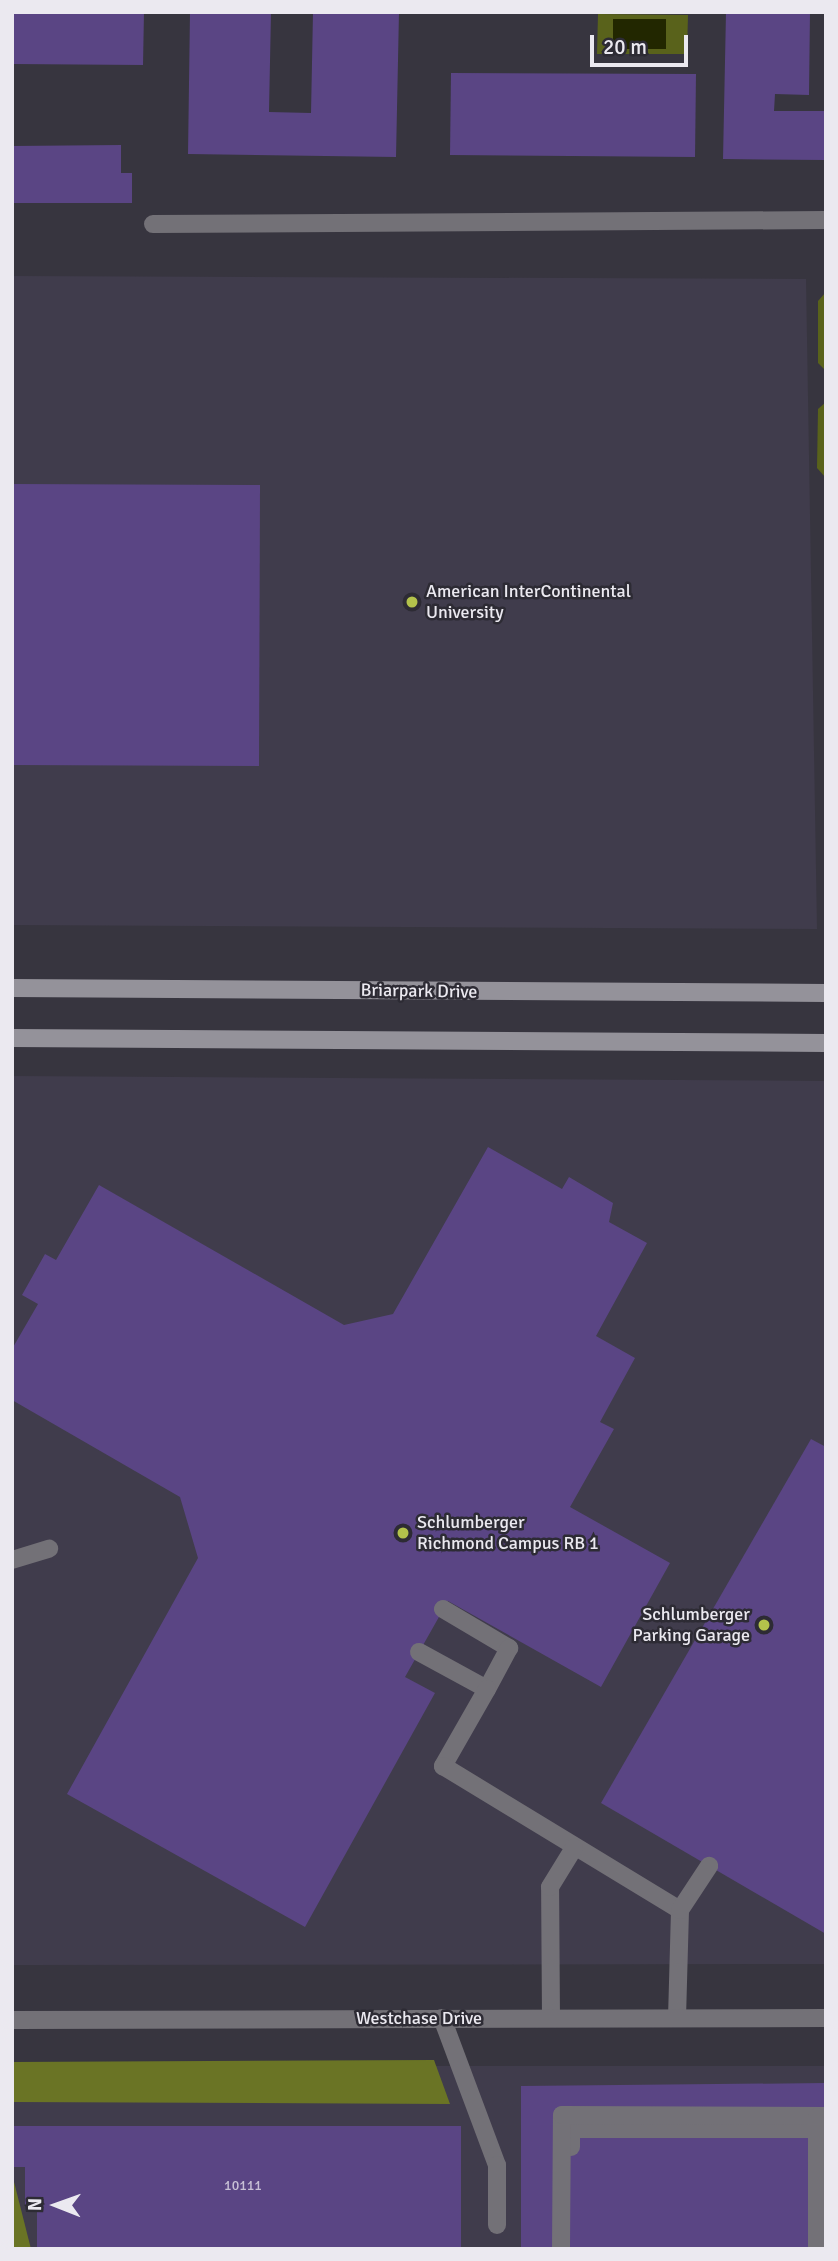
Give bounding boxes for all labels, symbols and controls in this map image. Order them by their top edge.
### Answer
scale bar [593,21,691,65]
text: 20 m [603,34,647,60]
place label: American InterContinental University [426,581,631,624]
marker: American InterContinental University [404,594,420,610]
street label: Briarpark Drive [360,979,478,1003]
place label: Schlumberger Richmond Campus RB 1 [417,1512,599,1554]
marker: Schlumberger Richmond Campus RB 1 [395,1525,411,1541]
place label: Schlumberger Parking Garage [633,1604,750,1646]
marker: Schlumberger Parking Garage [756,1617,772,1633]
street label: Westchase Drive [356,2007,482,2029]
north arrow [21,2170,91,2240]
house number: 10111 [224,2178,262,2194]
text: N [23,2198,47,2211]

